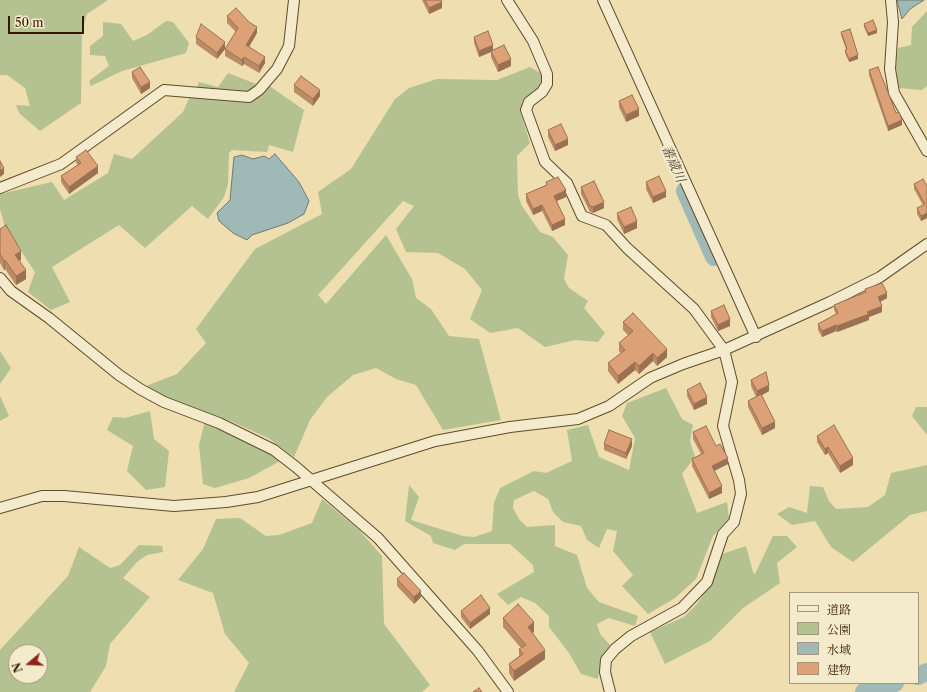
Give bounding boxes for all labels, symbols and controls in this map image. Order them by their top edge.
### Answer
scale bar [10,8,86,34]
text: 50 m [15,15,44,30]
water label: 蕃蔵川 [658,143,688,185]
legend [789,592,919,684]
text: 道路 [827,602,851,617]
text: 公園 [827,622,851,637]
text: 水域 [827,642,851,657]
north arrow [8,644,48,684]
text: N [9,661,26,674]
text: 建物 [827,662,851,677]

